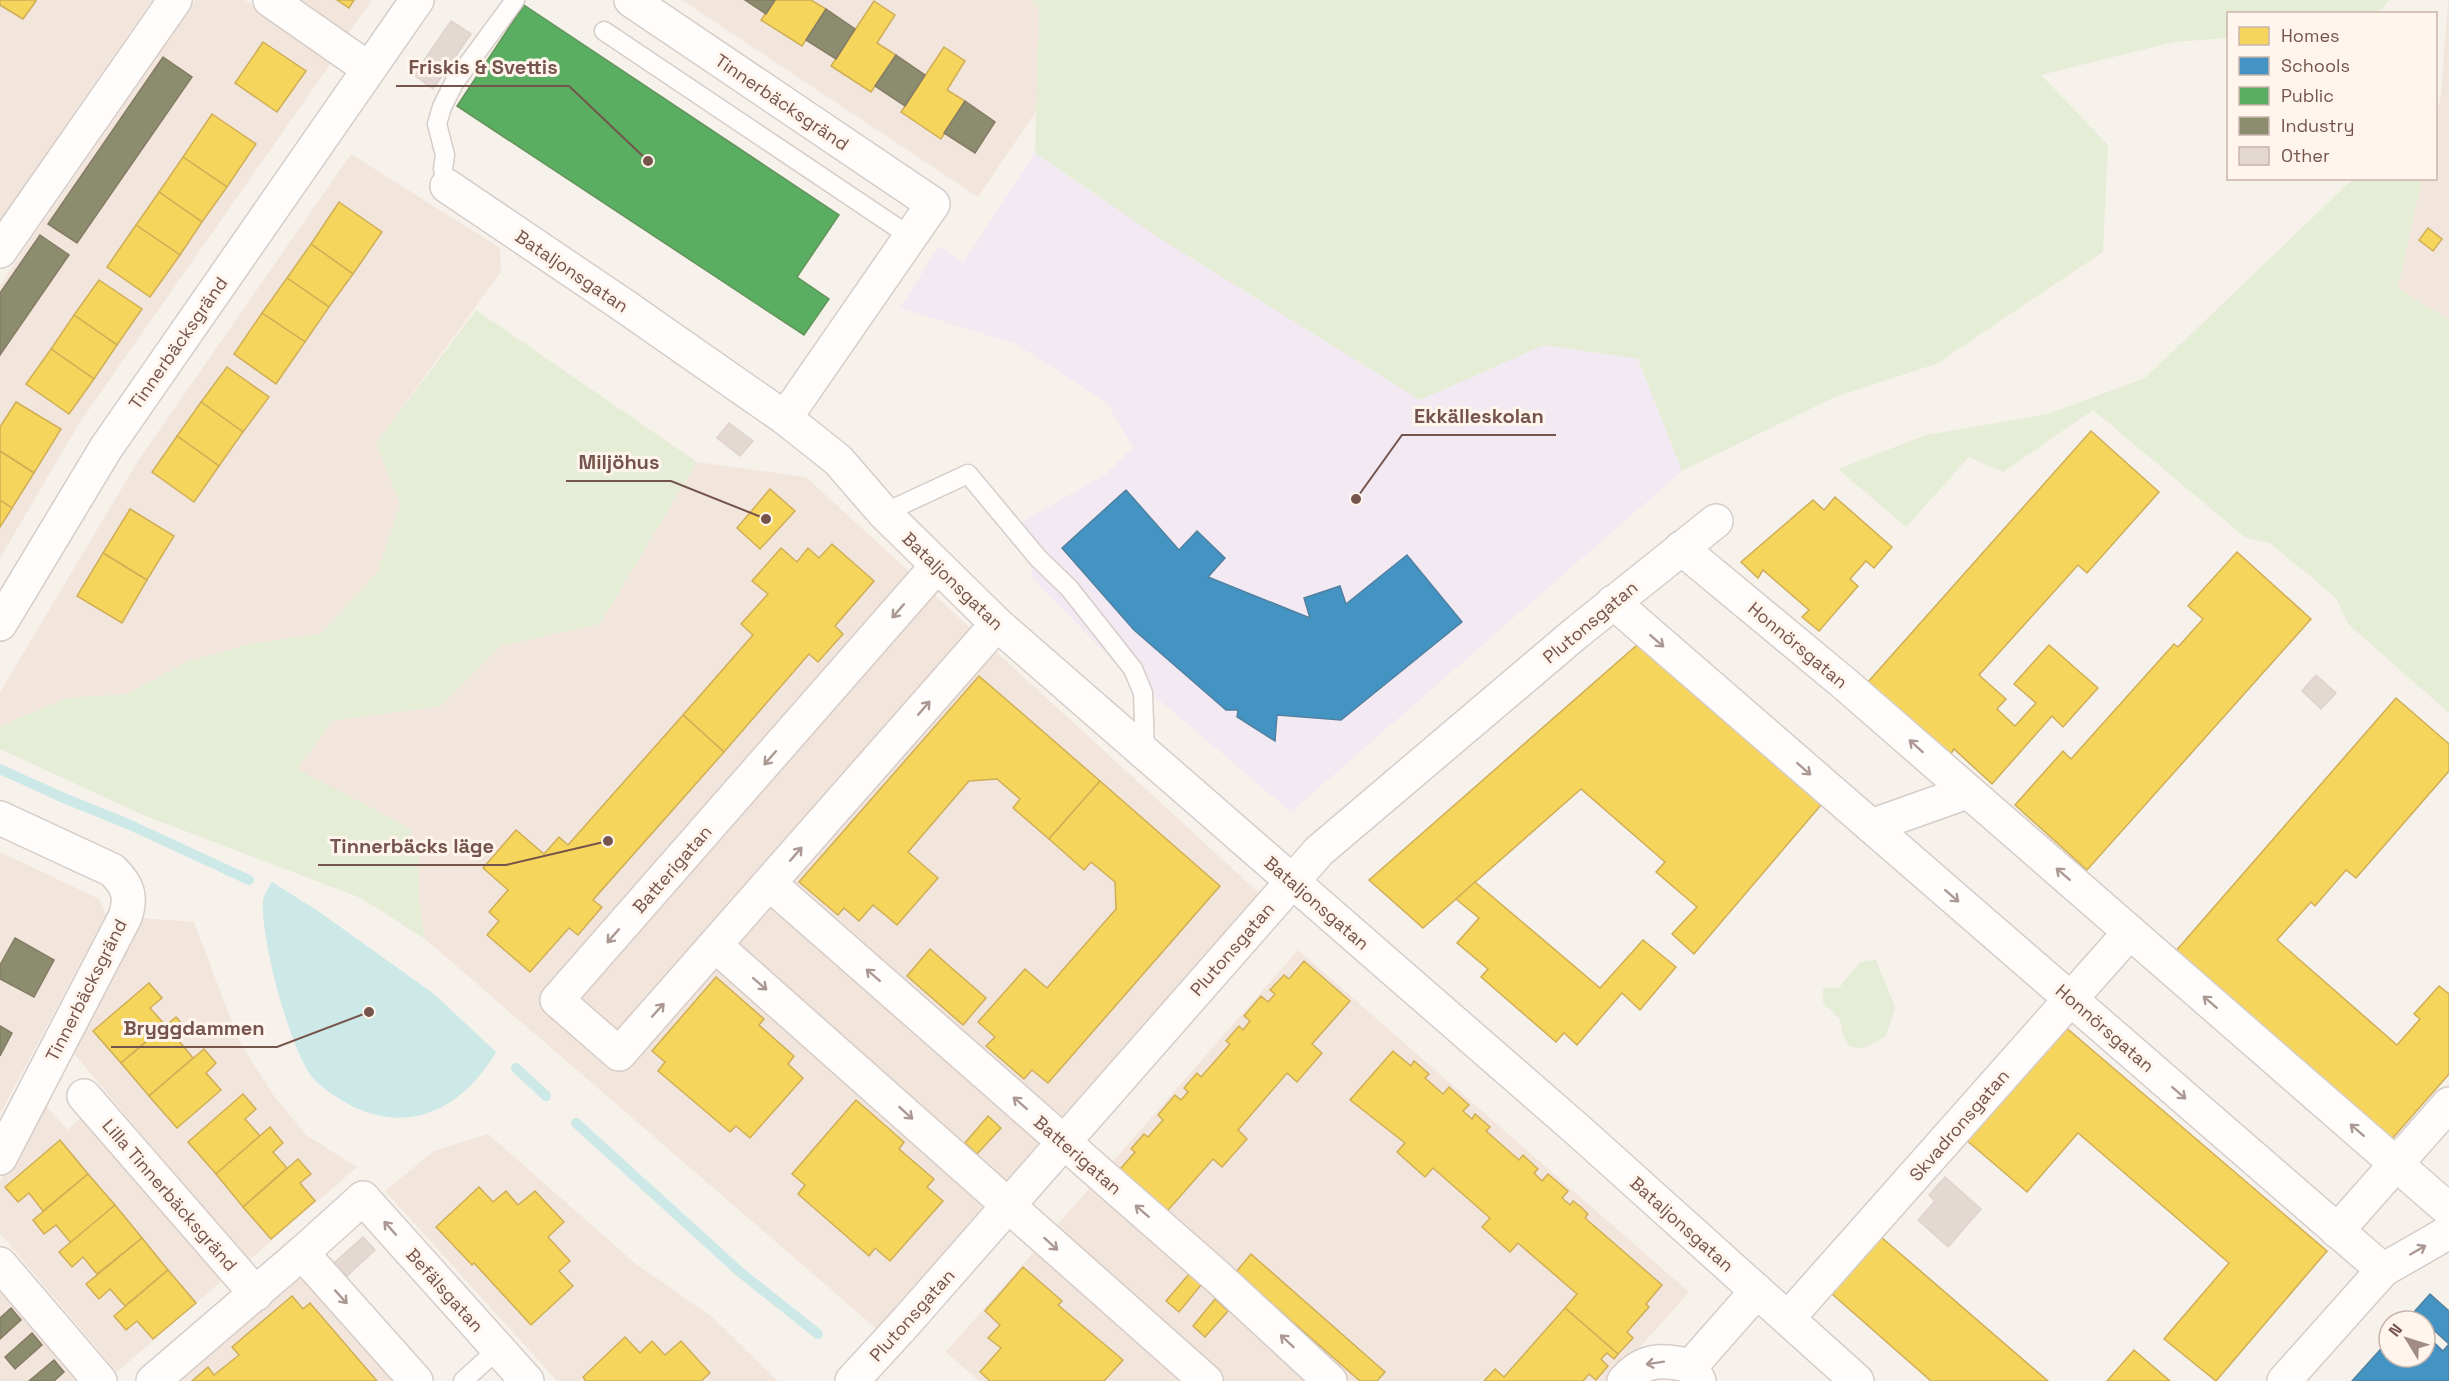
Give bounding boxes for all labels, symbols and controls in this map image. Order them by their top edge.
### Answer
legend [2227,12,2437,180]
text: Homes [2281,24,2340,47]
callout: Friskis & Svettis [396,48,569,86]
street label: Tinnerbäcksgränd [711,49,853,155]
text: Friskis & Svettis [408,54,558,80]
text: Schools [2281,54,2350,77]
text: Public [2281,84,2334,107]
text: Industry [2281,114,2354,137]
text: Other [2281,144,2330,167]
street label: Bataljonsgatan [511,225,633,317]
street label: Tinnerbäcksgränd [124,272,232,414]
callout: Ekkälleskolan [1402,397,1556,435]
text: Ekkälleskolan [1414,403,1544,429]
callout: Miljöhus [566,443,671,481]
text: Miljöhus [579,449,659,475]
street label: Bataljonsgatan [898,527,1008,635]
street label: Plutonsgatan [1538,576,1642,668]
street label: Honnörsgatan [1743,597,1853,693]
one-way arrow [891,603,905,618]
one-way arrow [1649,634,1664,648]
one-way arrow [917,700,931,715]
one-way arrow [1908,739,1923,753]
one-way arrow [763,750,776,766]
one-way arrow [1796,762,1811,776]
street label: Batterigatan [628,820,716,918]
callout: Tinnerbäcks läge [318,827,506,865]
text: Tinnerbäcks läge [330,833,494,859]
one-way arrow [789,847,803,862]
street label: Bataljonsgatan [1260,851,1374,955]
one-way arrow [2056,867,2071,881]
one-way arrow [1944,889,1959,903]
street label: Plutonsgatan [1185,897,1279,1001]
street label: Tinnerbäcksgränd [40,915,132,1065]
one-way arrow [606,928,620,943]
one-way arrow [866,968,881,982]
one-way arrow [752,977,767,991]
street label: Honnörsgatan [2051,979,2159,1077]
one-way arrow [2203,995,2218,1009]
one-way arrow [651,1003,665,1018]
callout: Bryggdammen [111,1009,277,1047]
text: Bryggdammen [123,1015,265,1041]
street label: Skvadronsgatan [1904,1064,2014,1186]
one-way arrow [2171,1086,2186,1100]
one-way arrow [1013,1096,1028,1110]
one-way arrow [898,1106,913,1120]
street label: Batterigatan [1029,1111,1127,1199]
street label: Lilla Tinnerbäcksgränd [98,1114,242,1276]
one-way arrow [2349,1124,2365,1137]
street label: Bataljonsgatan [1625,1171,1739,1277]
one-way arrow [1135,1204,1150,1218]
one-way arrow [382,1221,397,1236]
one-way arrow [1043,1237,1058,1251]
street label: Befälsgatan [401,1243,489,1337]
one-way arrow [2409,1244,2426,1256]
street label: Plutonsgatan [864,1264,960,1366]
one-way arrow [334,1289,348,1304]
north arrow [2377,1309,2437,1369]
text: N [2384,1319,2407,1341]
one-way arrow [1280,1334,1295,1348]
one-way arrow [1645,1358,1665,1369]

